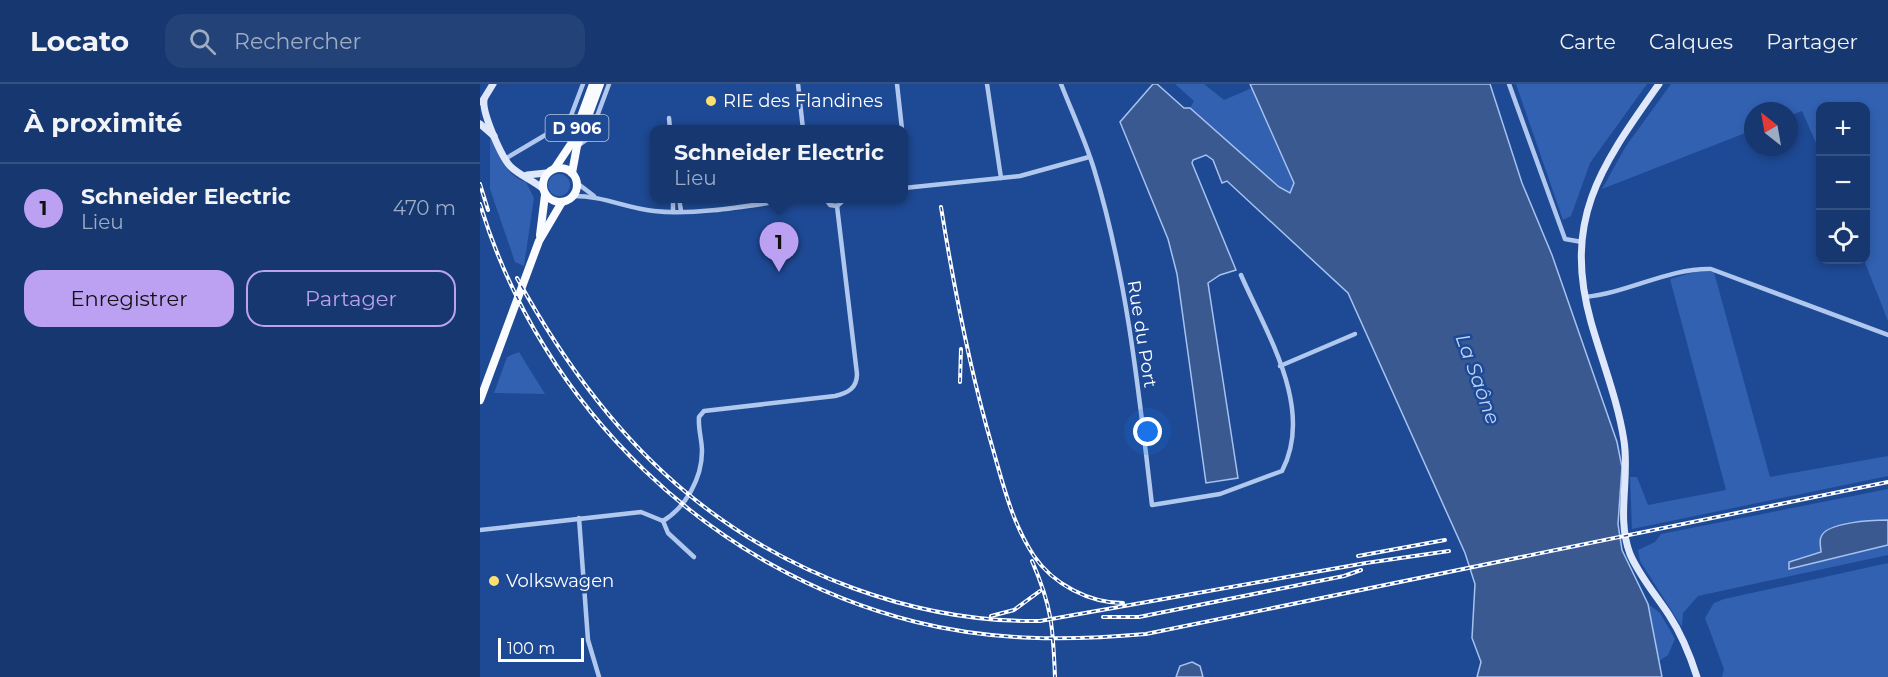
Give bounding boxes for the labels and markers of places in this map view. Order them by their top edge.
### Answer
place label: RIE des Flandines [723,90,883,112]
marker: RIE des Flandines [704,94,718,108]
pin: 1 [760,222,798,272]
place label: Volkswagen [506,570,614,592]
marker: Volkswagen [487,574,501,588]

